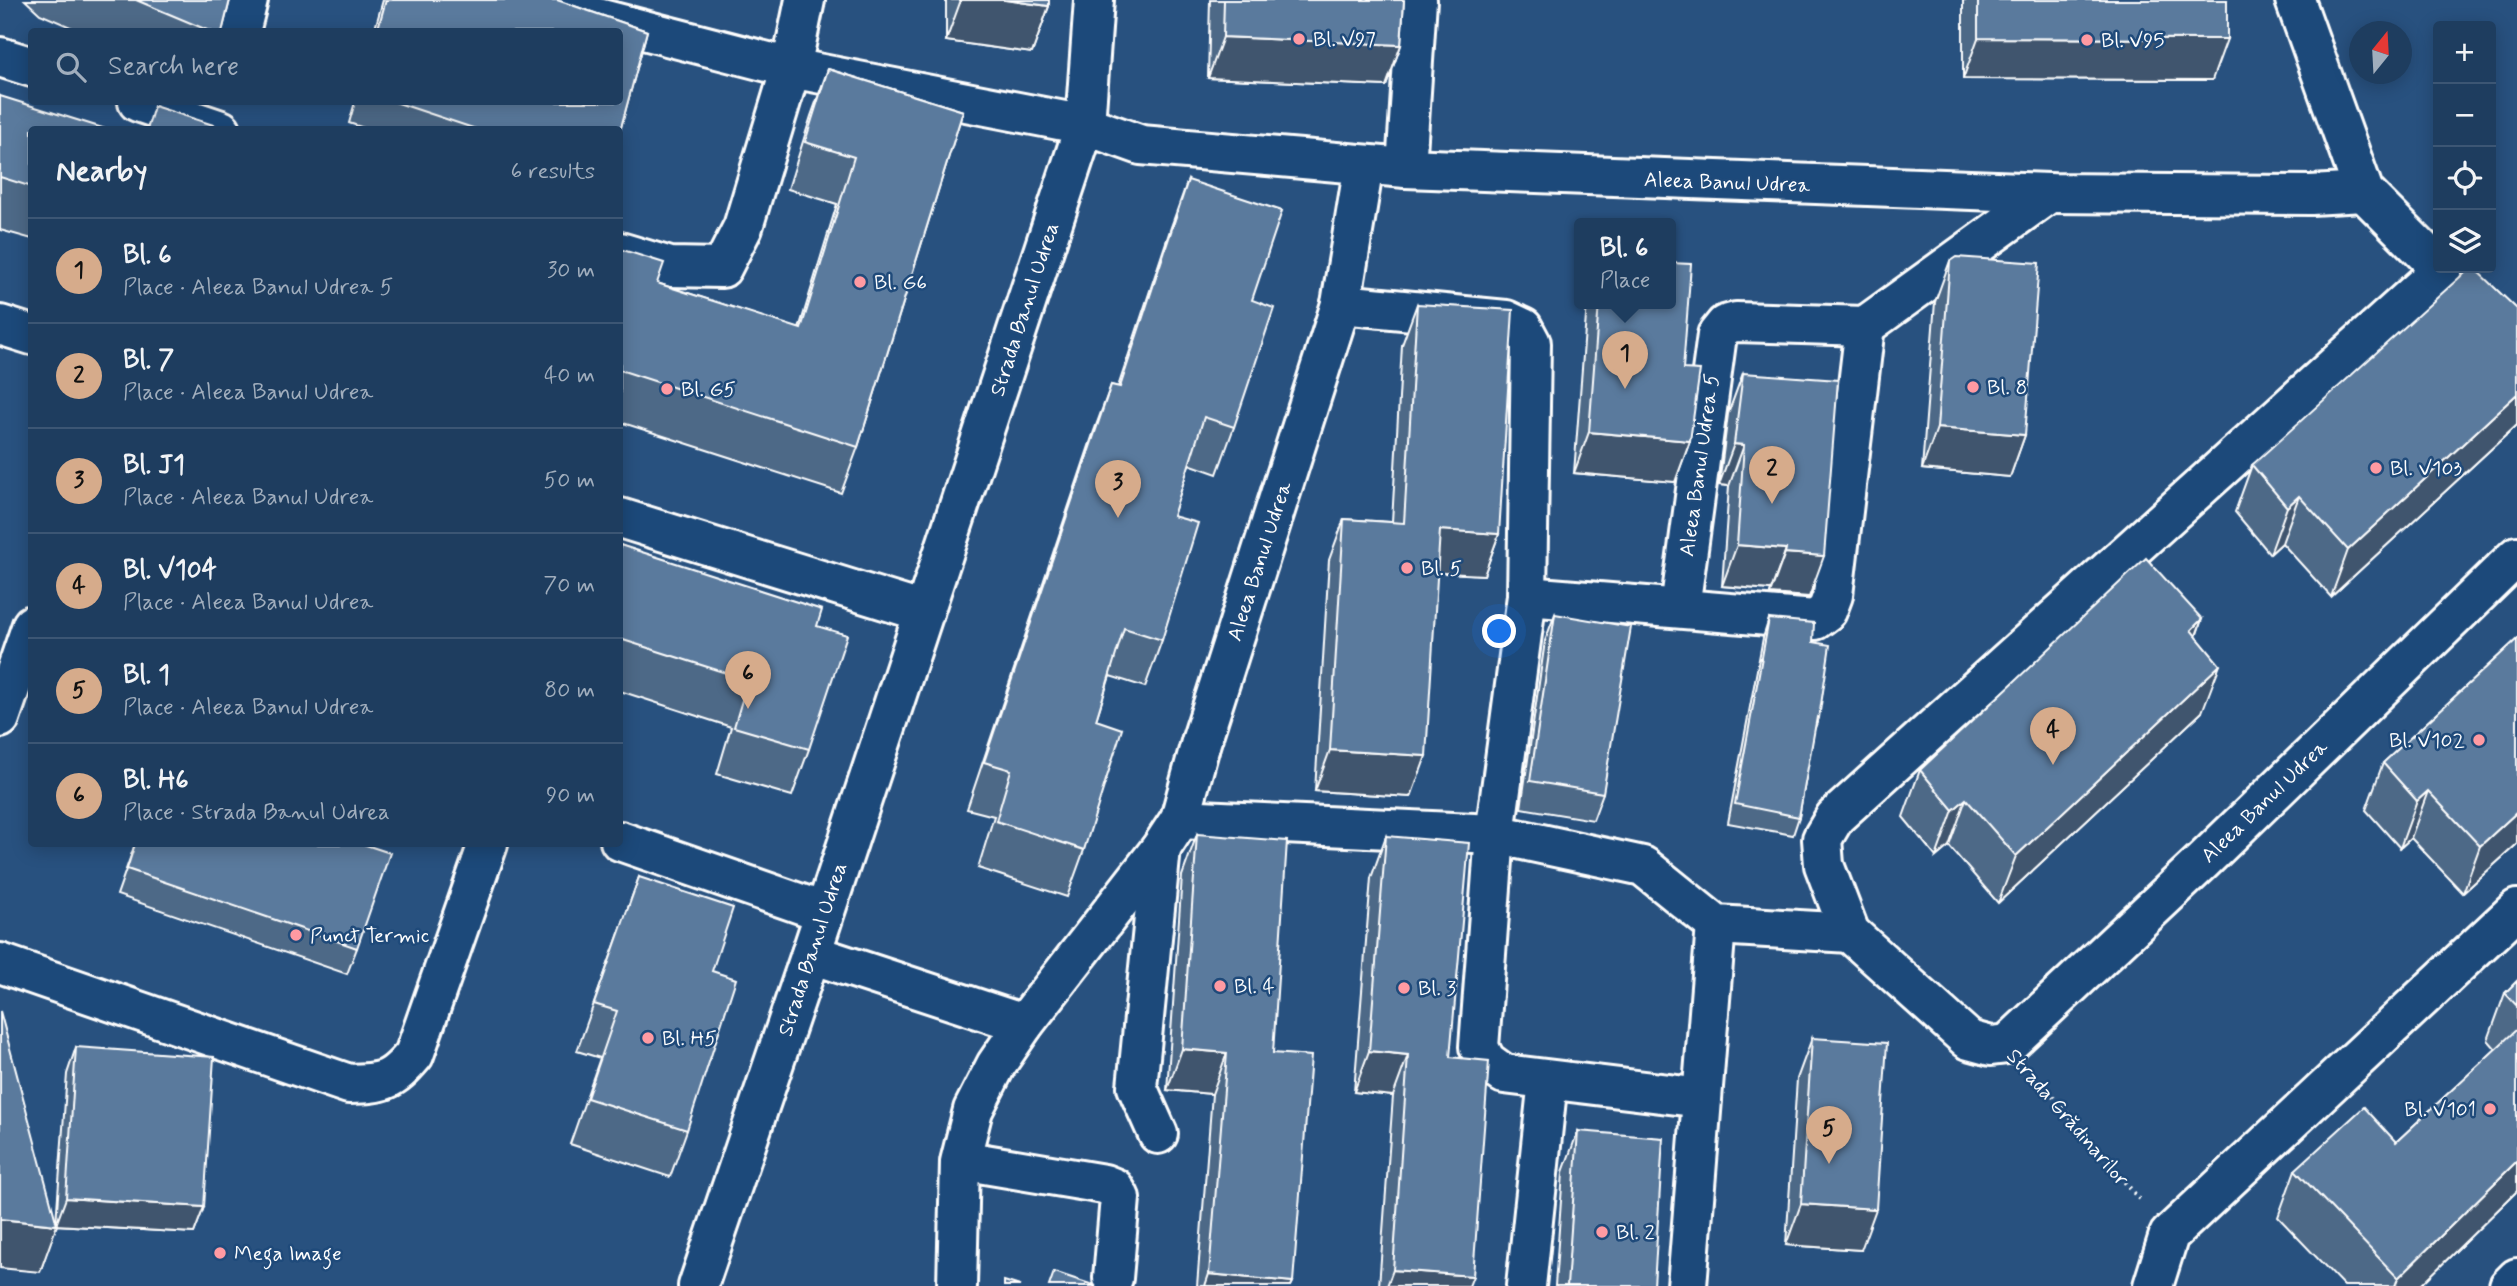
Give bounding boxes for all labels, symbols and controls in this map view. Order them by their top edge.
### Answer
north arrow [2349,21,2412,84]
map controls [2433,21,2496,273]
button: + [2433,21,2496,84]
place label: Bl. V97 [1313,26,1376,54]
place label: Bl. V95 [2101,27,2165,55]
search box [28,28,623,105]
marker: Bl. V97 [1291,31,1307,47]
marker: Bl. V95 [2079,32,2095,48]
icon: search [52,48,90,86]
text: Search here [108,50,239,84]
button: − [2433,84,2496,147]
button: locate [2433,147,2496,210]
text: Nearby [56,152,147,191]
text: 6 results [511,157,595,187]
street label: Aleea Banul Udrea [1643,166,1811,200]
button: layers [2433,210,2496,273]
popup [1574,218,1676,309]
street label: Strada Banul Udrea [984,219,1066,400]
text: Bl. 6 [1600,232,1648,266]
text: Bl. 6 [123,239,172,273]
text: 1 [74,256,84,286]
text: 30 m [547,256,595,286]
text: Place [1600,266,1650,296]
place label: Bl. G6 [874,269,927,297]
text: Place · Aleea Banul Udrea 5 [123,273,393,303]
marker: Bl. G6 [852,274,868,290]
pin: 1 [1602,331,1648,389]
text: Bl. 7 [123,344,174,378]
text: 2 [73,361,85,391]
text: 40 m [544,361,595,391]
street label: Aleea Banul Udrea 5 [1673,372,1727,558]
place label: Bl. 8 [1987,374,2027,402]
place label: Bl. G5 [681,376,736,404]
text: Place · Aleea Banul Udrea [123,378,373,408]
marker: Bl. 8 [1965,379,1981,395]
marker: Bl. G5 [659,381,675,397]
pin: 2 [1749,446,1795,504]
text: Bl. J1 [123,449,185,483]
place label: Bl. V103 [2390,455,2462,483]
pin: 3 [1095,460,1141,518]
marker: Bl. V103 [2368,460,2384,476]
text: 3 [74,466,84,496]
text: 50 m [544,466,595,496]
street label: Aleea Banul Udrea [1221,478,1299,645]
text: Place · Aleea Banul Udrea [123,483,373,513]
text: Bl. V104 [123,554,217,588]
place label: Bl. 5 [1421,555,1462,583]
marker: Bl. 5 [1399,560,1415,576]
text: 4 [72,571,86,601]
text: 70 m [543,571,595,601]
text: Place · Aleea Banul Udrea [123,588,373,618]
your location [1482,614,1516,648]
pin: 6 [725,651,771,709]
text: Bl. 1 [123,659,170,693]
text: 5 [72,676,86,706]
text: 80 m [544,676,595,706]
text: Place · Aleea Banul Udrea [123,693,373,723]
pin: 4 [2030,707,2076,765]
place label: Bl. V102 [2389,727,2465,755]
marker: Bl. V102 [2471,732,2487,748]
street label: Aleea Banul Udrea [2195,734,2334,869]
text: Bl. H6 [123,764,189,798]
text: 6 [73,781,85,811]
text: 90 m [546,781,595,811]
text: Place · Strada Banul Udrea [123,798,390,828]
street label: Strada Banul Udrea [772,859,854,1040]
place label: Punct Termic [310,922,429,950]
marker: Punct Termic [288,927,304,943]
place label: Bl. 4 [1234,973,1275,1001]
place label: Bl. 3 [1418,975,1456,1003]
marker: Bl. 4 [1212,978,1228,994]
marker: Bl. 3 [1396,980,1412,996]
place label: Bl. H5 [662,1025,717,1053]
marker: Bl. H5 [640,1030,656,1046]
street label: Strada Grădinarilor [2000,1043,2135,1193]
place label: Bl. V101 [2404,1096,2476,1124]
marker: Bl. V101 [2482,1101,2498,1117]
pin: 5 [1806,1106,1852,1164]
place label: Bl. 2 [1616,1219,1655,1247]
marker: Bl. 2 [1594,1224,1610,1240]
place label: Mega Image [234,1240,342,1270]
marker: Mega Image [212,1245,228,1261]

